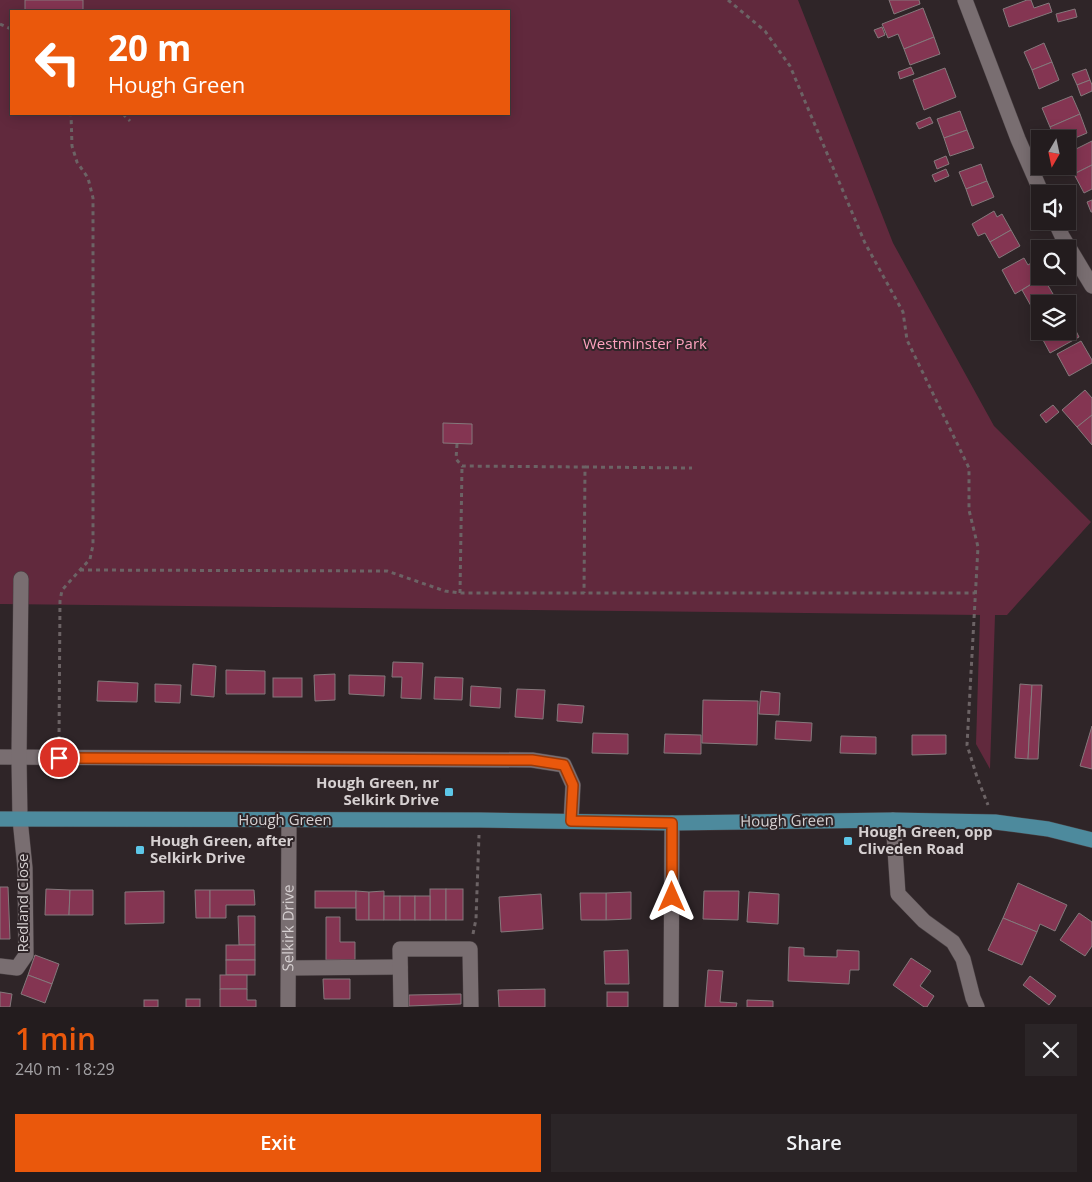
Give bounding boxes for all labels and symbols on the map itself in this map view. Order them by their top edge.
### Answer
north arrow [1031,130,1076,175]
park label: Westminster Park [583,333,707,353]
pin [38,737,80,779]
place label: Hough Green, nr Selkirk Drive [316,772,439,809]
marker: Hough Green, nr Selkirk Drive [443,786,455,798]
street label: Hough Green [238,809,332,829]
street label: Hough Green [740,809,834,831]
place label: Hough Green, opp Cliveden Road [858,821,993,858]
place label: Hough Green, after Selkirk Drive [150,830,294,867]
marker: Hough Green, opp Cliveden Road [842,835,854,847]
marker: Hough Green, after Selkirk Drive [134,844,146,856]
street label: Redland Close [12,853,32,953]
position arrow [645,870,697,922]
street label: Selkirk Drive [277,885,298,971]

